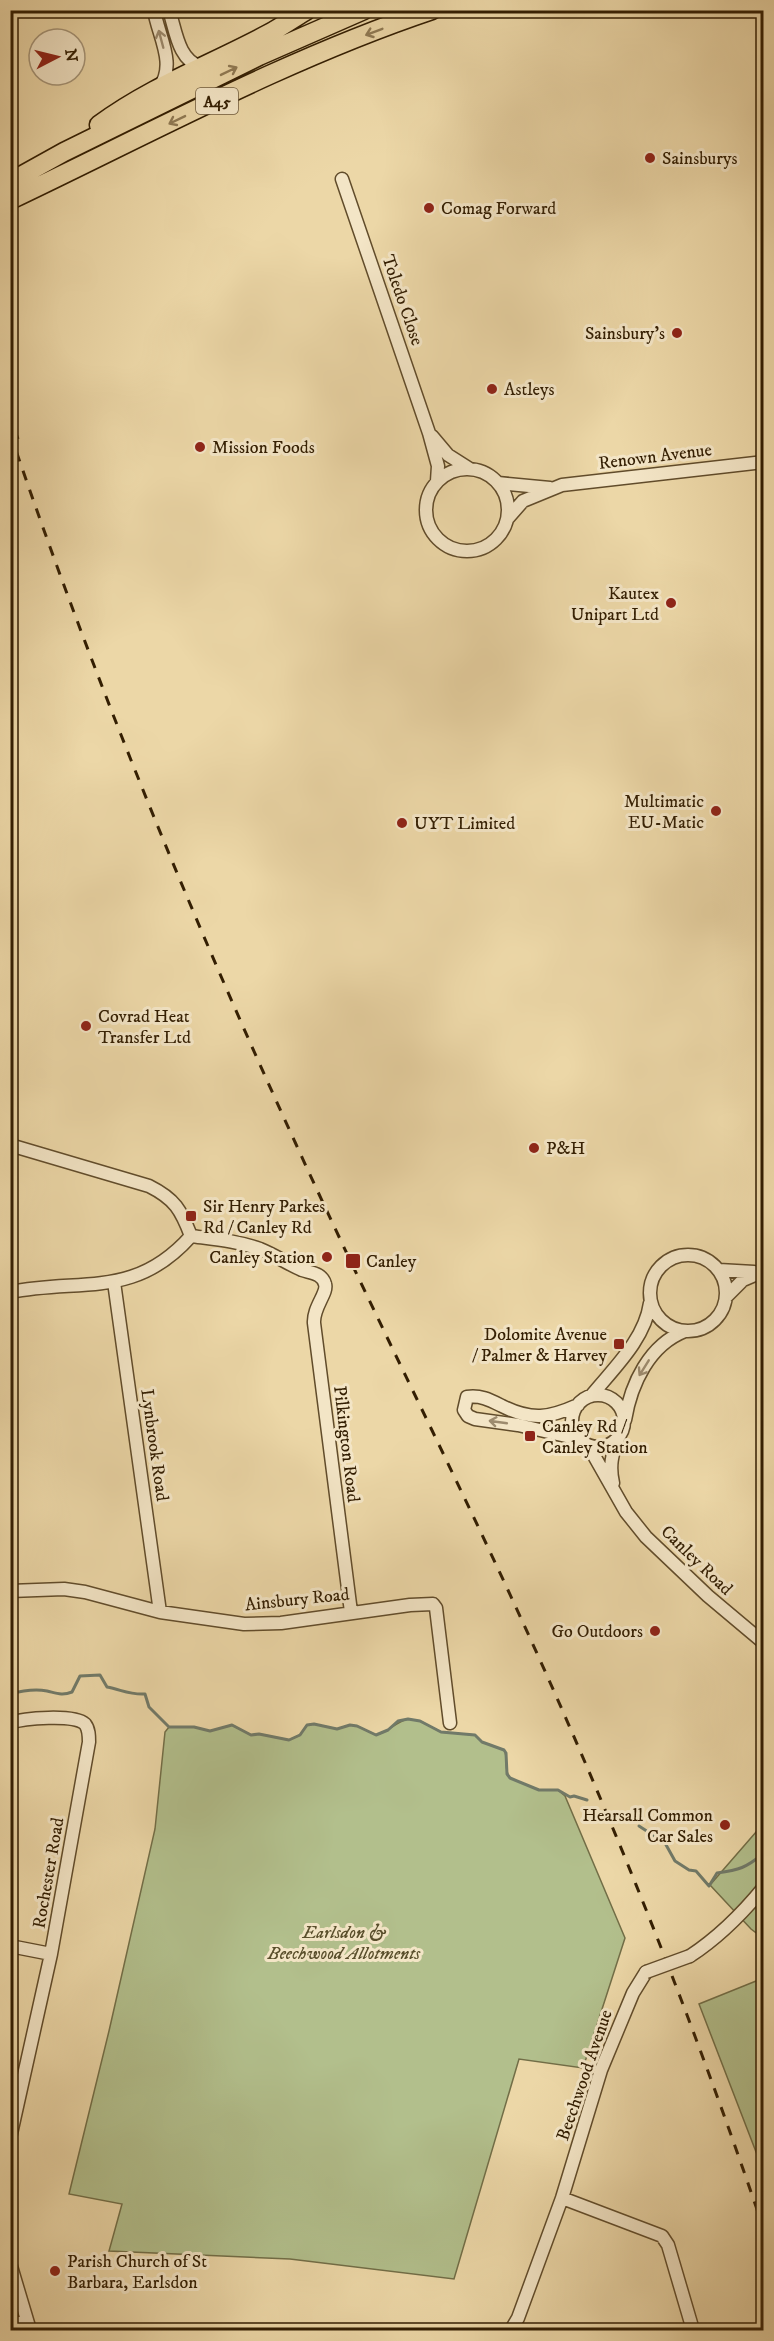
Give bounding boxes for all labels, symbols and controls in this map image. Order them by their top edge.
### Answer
north arrow [27,27,87,87]
one-way arrow [365,27,384,38]
one-way arrow [155,30,167,49]
text: N [60,48,82,63]
one-way arrow [220,64,238,76]
road number: A45 [196,88,238,114]
one-way arrow [168,115,186,127]
place label: Sainsburys [662,148,738,170]
marker: Sainsburys [643,151,657,165]
place label: Comag Forward [441,198,556,220]
marker: Comag Forward [422,201,436,215]
street label: Toledo Close [376,252,428,349]
place label: Sainsbury's [585,323,665,345]
marker: Sainsbury's [670,326,684,340]
place label: Astleys [504,379,555,401]
marker: Astleys [485,382,499,396]
place label: Mission Foods [212,437,315,459]
street label: Renown Avenue [597,439,713,475]
marker: Mission Foods [193,440,207,454]
place label: Kautex Unipart Ltd [571,583,659,626]
marker: Kautex Unipart Ltd [664,596,678,610]
place label: Multimatic EU-Matic [624,791,704,834]
marker: Multimatic EU-Matic [709,804,723,818]
place label: UYT Limited [414,813,515,835]
marker: UYT Limited [395,816,409,830]
place label: Covrad Heat Transfer Ltd [98,1006,191,1049]
marker: Covrad Heat Transfer Ltd [79,1019,93,1033]
place label: P&H [546,1138,585,1160]
marker: P&H [527,1141,541,1155]
place label: Sir Henry Parkes Rd / Canley Rd [203,1196,325,1239]
marker: Sir Henry Parkes Rd / Canley Rd [184,1209,198,1223]
place label: Canley Station [209,1247,316,1269]
marker: Canley Station [320,1250,334,1264]
place label: Canley [366,1251,417,1273]
marker: Canley [344,1252,362,1270]
place label: Dolomite Avenue / Palmer & Harvey [472,1324,607,1367]
marker: Dolomite Avenue / Palmer & Harvey [612,1337,626,1351]
one-way arrow [637,1360,650,1377]
street label: Pilkington Road [328,1385,364,1504]
street label: Lynbrook Road [135,1388,173,1503]
place label: Canley Rd / Canley Station [542,1416,648,1459]
one-way arrow [489,1417,508,1428]
marker: Canley Rd / Canley Station [523,1429,537,1443]
street label: Canley Road [656,1521,737,1600]
street label: Ainsbury Road [244,1584,350,1616]
place label: Go Outdoors [551,1621,643,1643]
marker: Go Outdoors [648,1624,662,1638]
place label: Hearsall Common Car Sales [582,1805,714,1848]
street label: Rochester Road [28,1816,70,1930]
marker: Hearsall Common Car Sales [718,1818,732,1832]
park label: Earlsdon & Beechwood Allotments [267,1922,421,1965]
street label: Beechwood Avenue [552,2007,618,2144]
place label: Parish Church of St Barbara, Earlsdon [67,2251,207,2294]
marker: Parish Church of St Barbara, Earlsdon [48,2264,62,2278]

